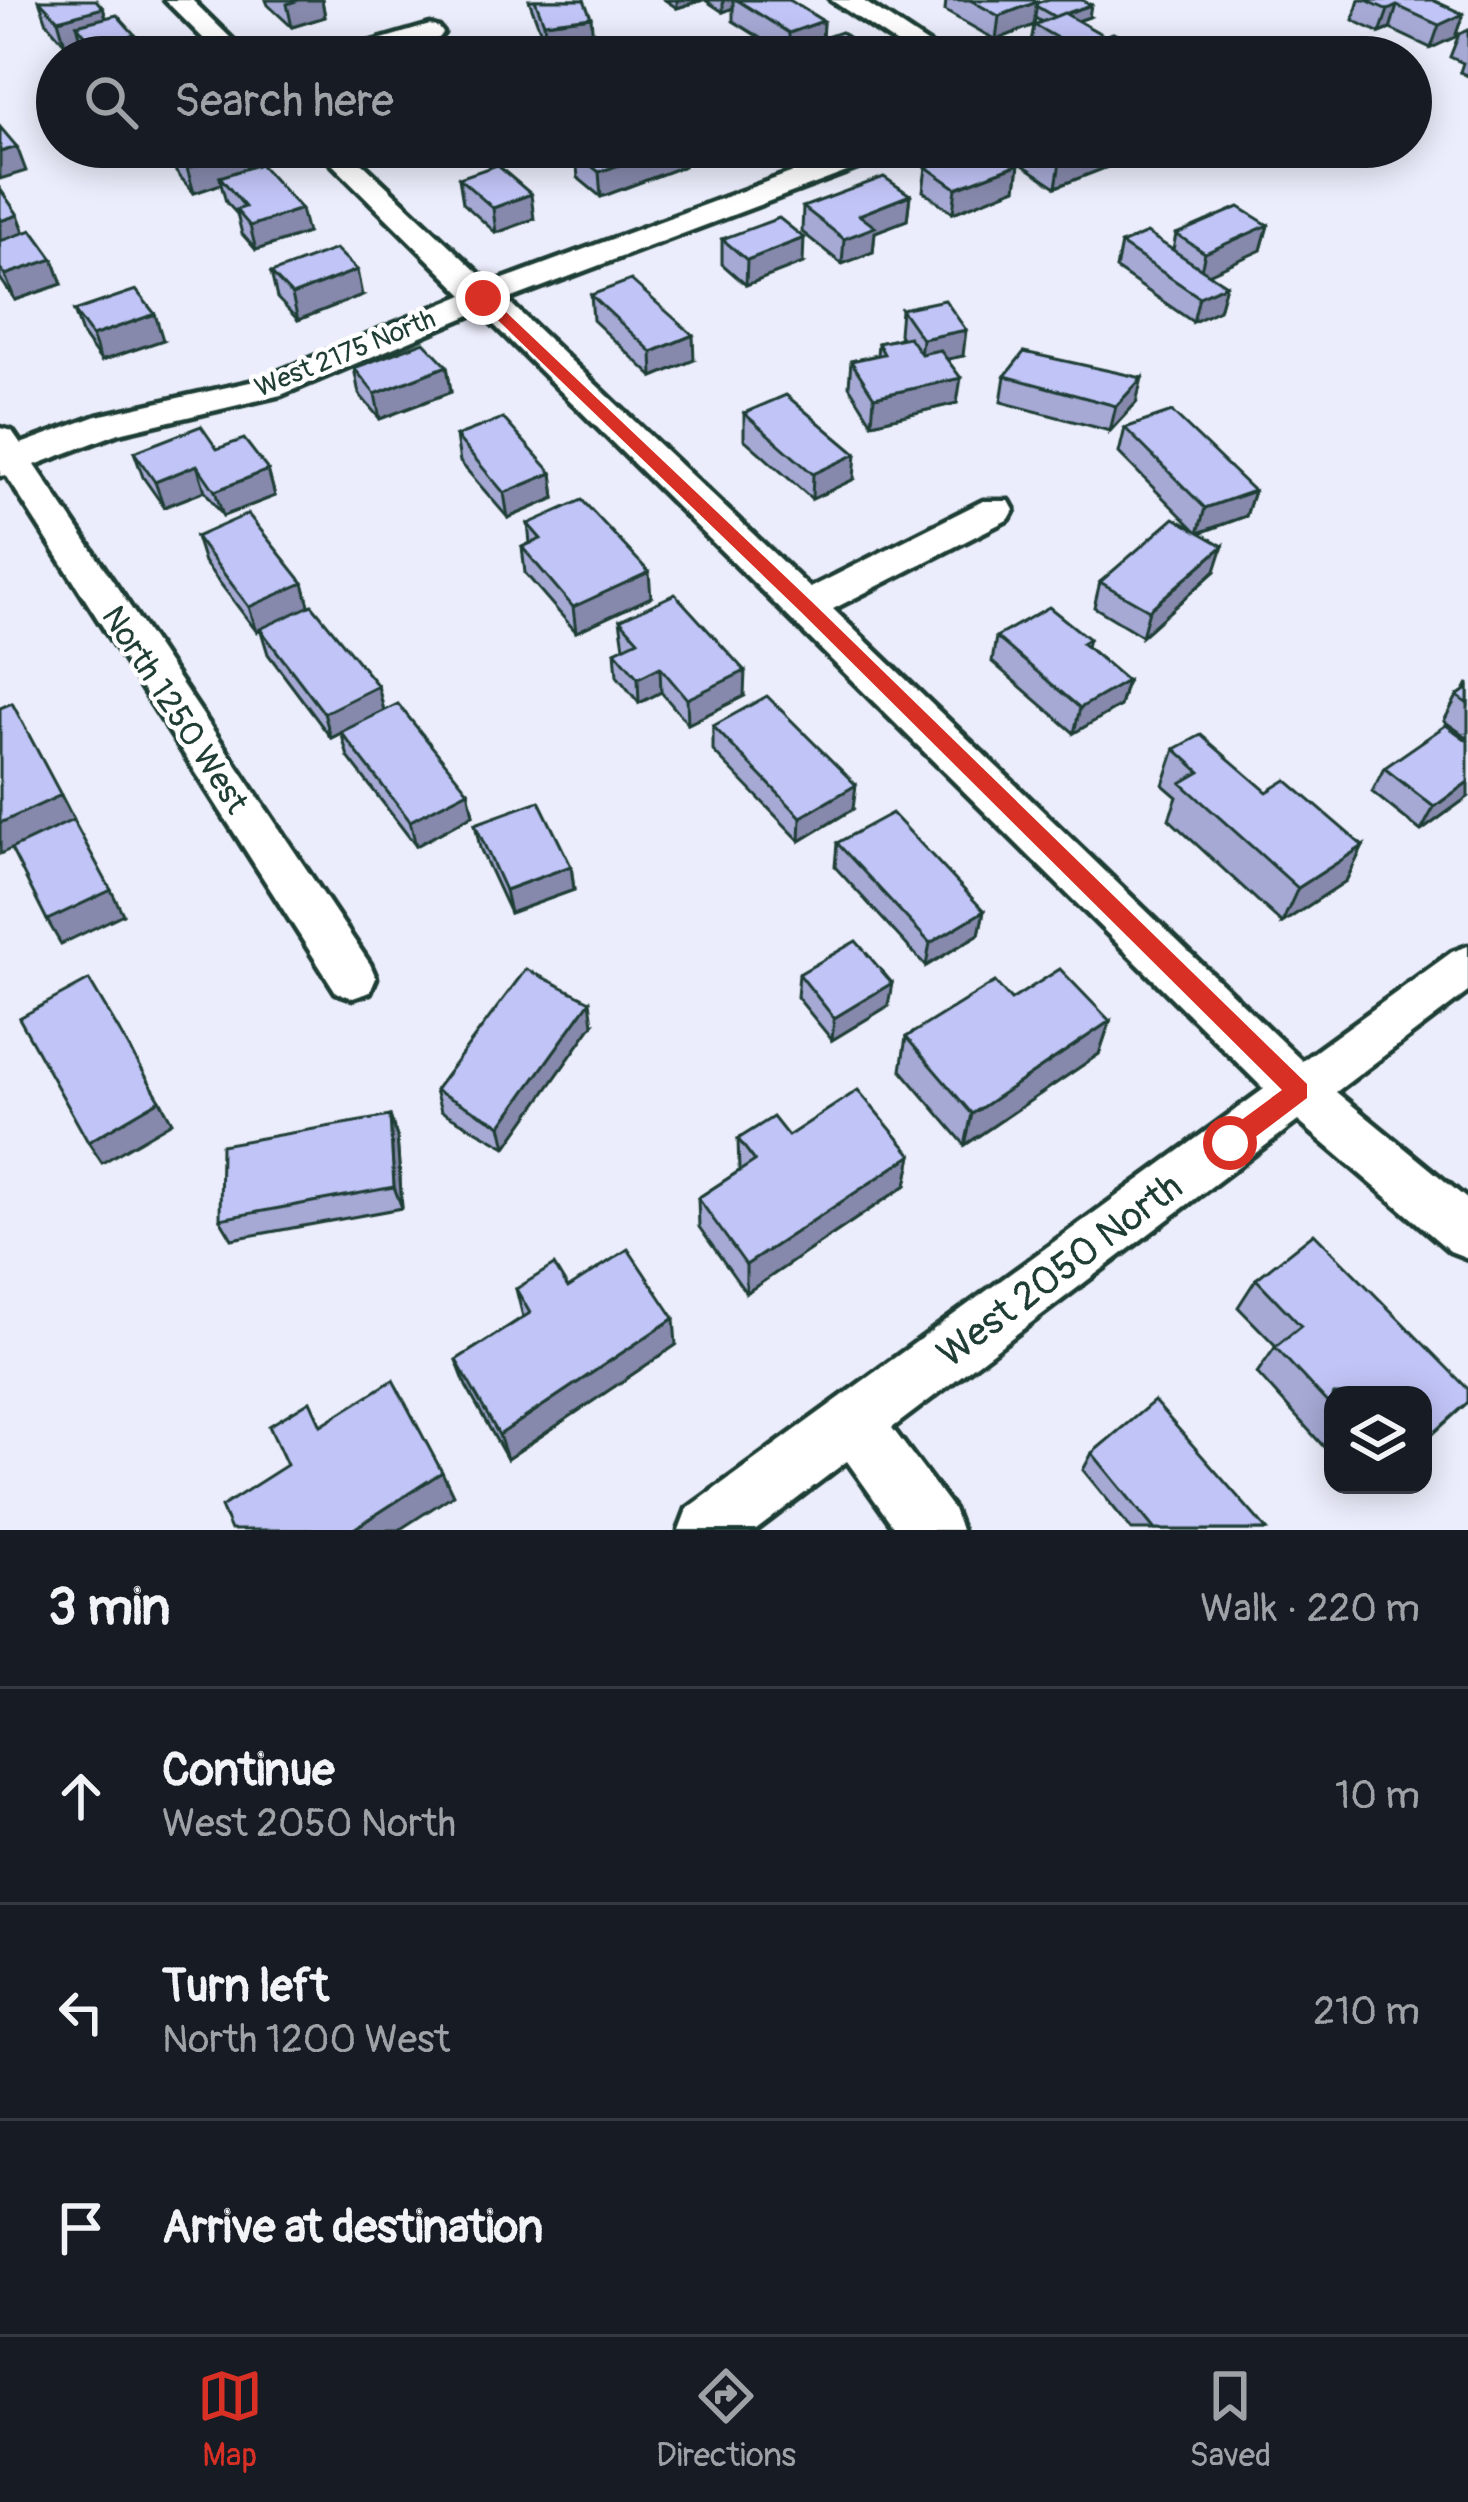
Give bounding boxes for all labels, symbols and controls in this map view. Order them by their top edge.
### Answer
search box [36,36,1432,168]
icon: search [78,69,144,135]
text: Search here [174,74,394,130]
route end [456,271,510,325]
street label: West 2175 North [250,302,440,405]
street label: North 1250 West [92,598,257,822]
route start [1203,1116,1257,1170]
street label: West 2050 North [928,1162,1192,1378]
map controls [1324,1386,1432,1494]
button: layers [1324,1386,1432,1494]
text: 3 min [48,1576,170,1640]
text: Walk · 220 m [1200,1584,1420,1633]
text: Continue [162,1743,335,1799]
icon: ahead [48,1763,114,1829]
text: 10 m [1335,1771,1420,1820]
text: West 2050 North [162,1799,456,1848]
text: Turn left [162,1959,329,2015]
icon: left [48,1979,114,2045]
text: 210 m [1313,1987,1420,2036]
text: North 1200 West [162,2015,450,2064]
icon: arrive [48,2195,114,2261]
text: Arrive at destination [162,2200,543,2256]
tab: Map [197,2363,263,2476]
tab: Directions [656,2363,796,2476]
tab: Saved [1189,2363,1271,2476]

